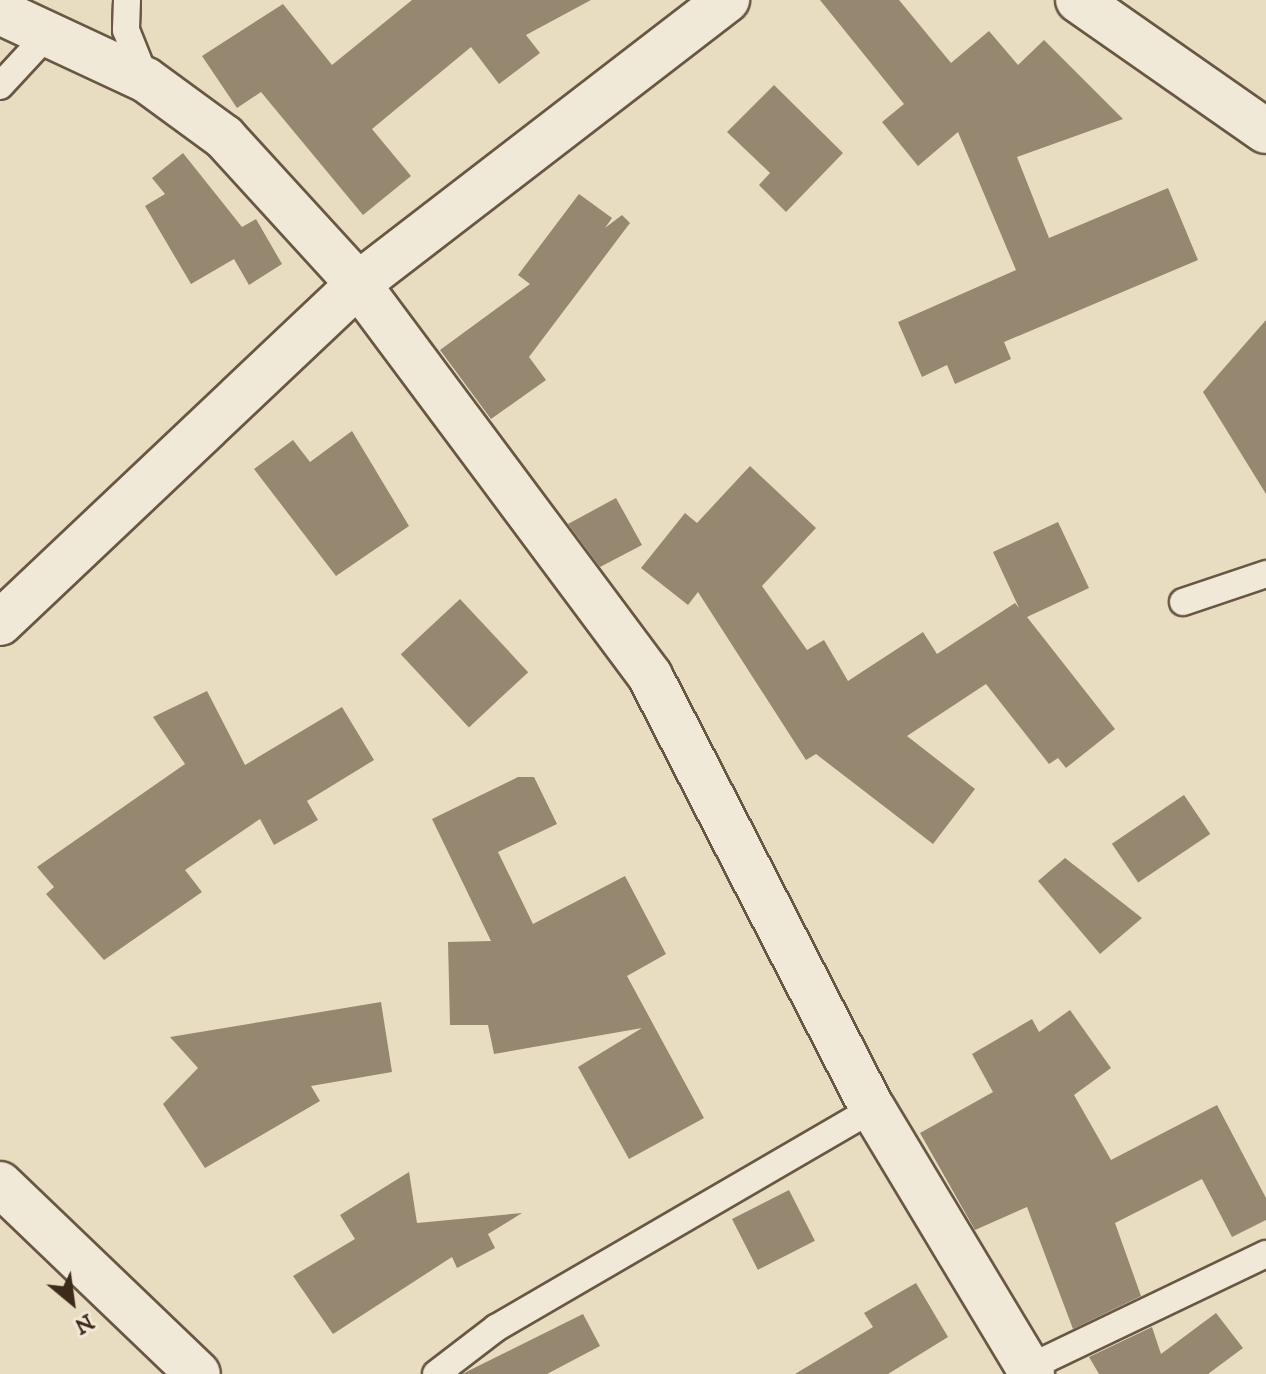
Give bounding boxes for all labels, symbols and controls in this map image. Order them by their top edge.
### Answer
north arrow [32,1262,112,1342]
text: N [69,1307,98,1340]

